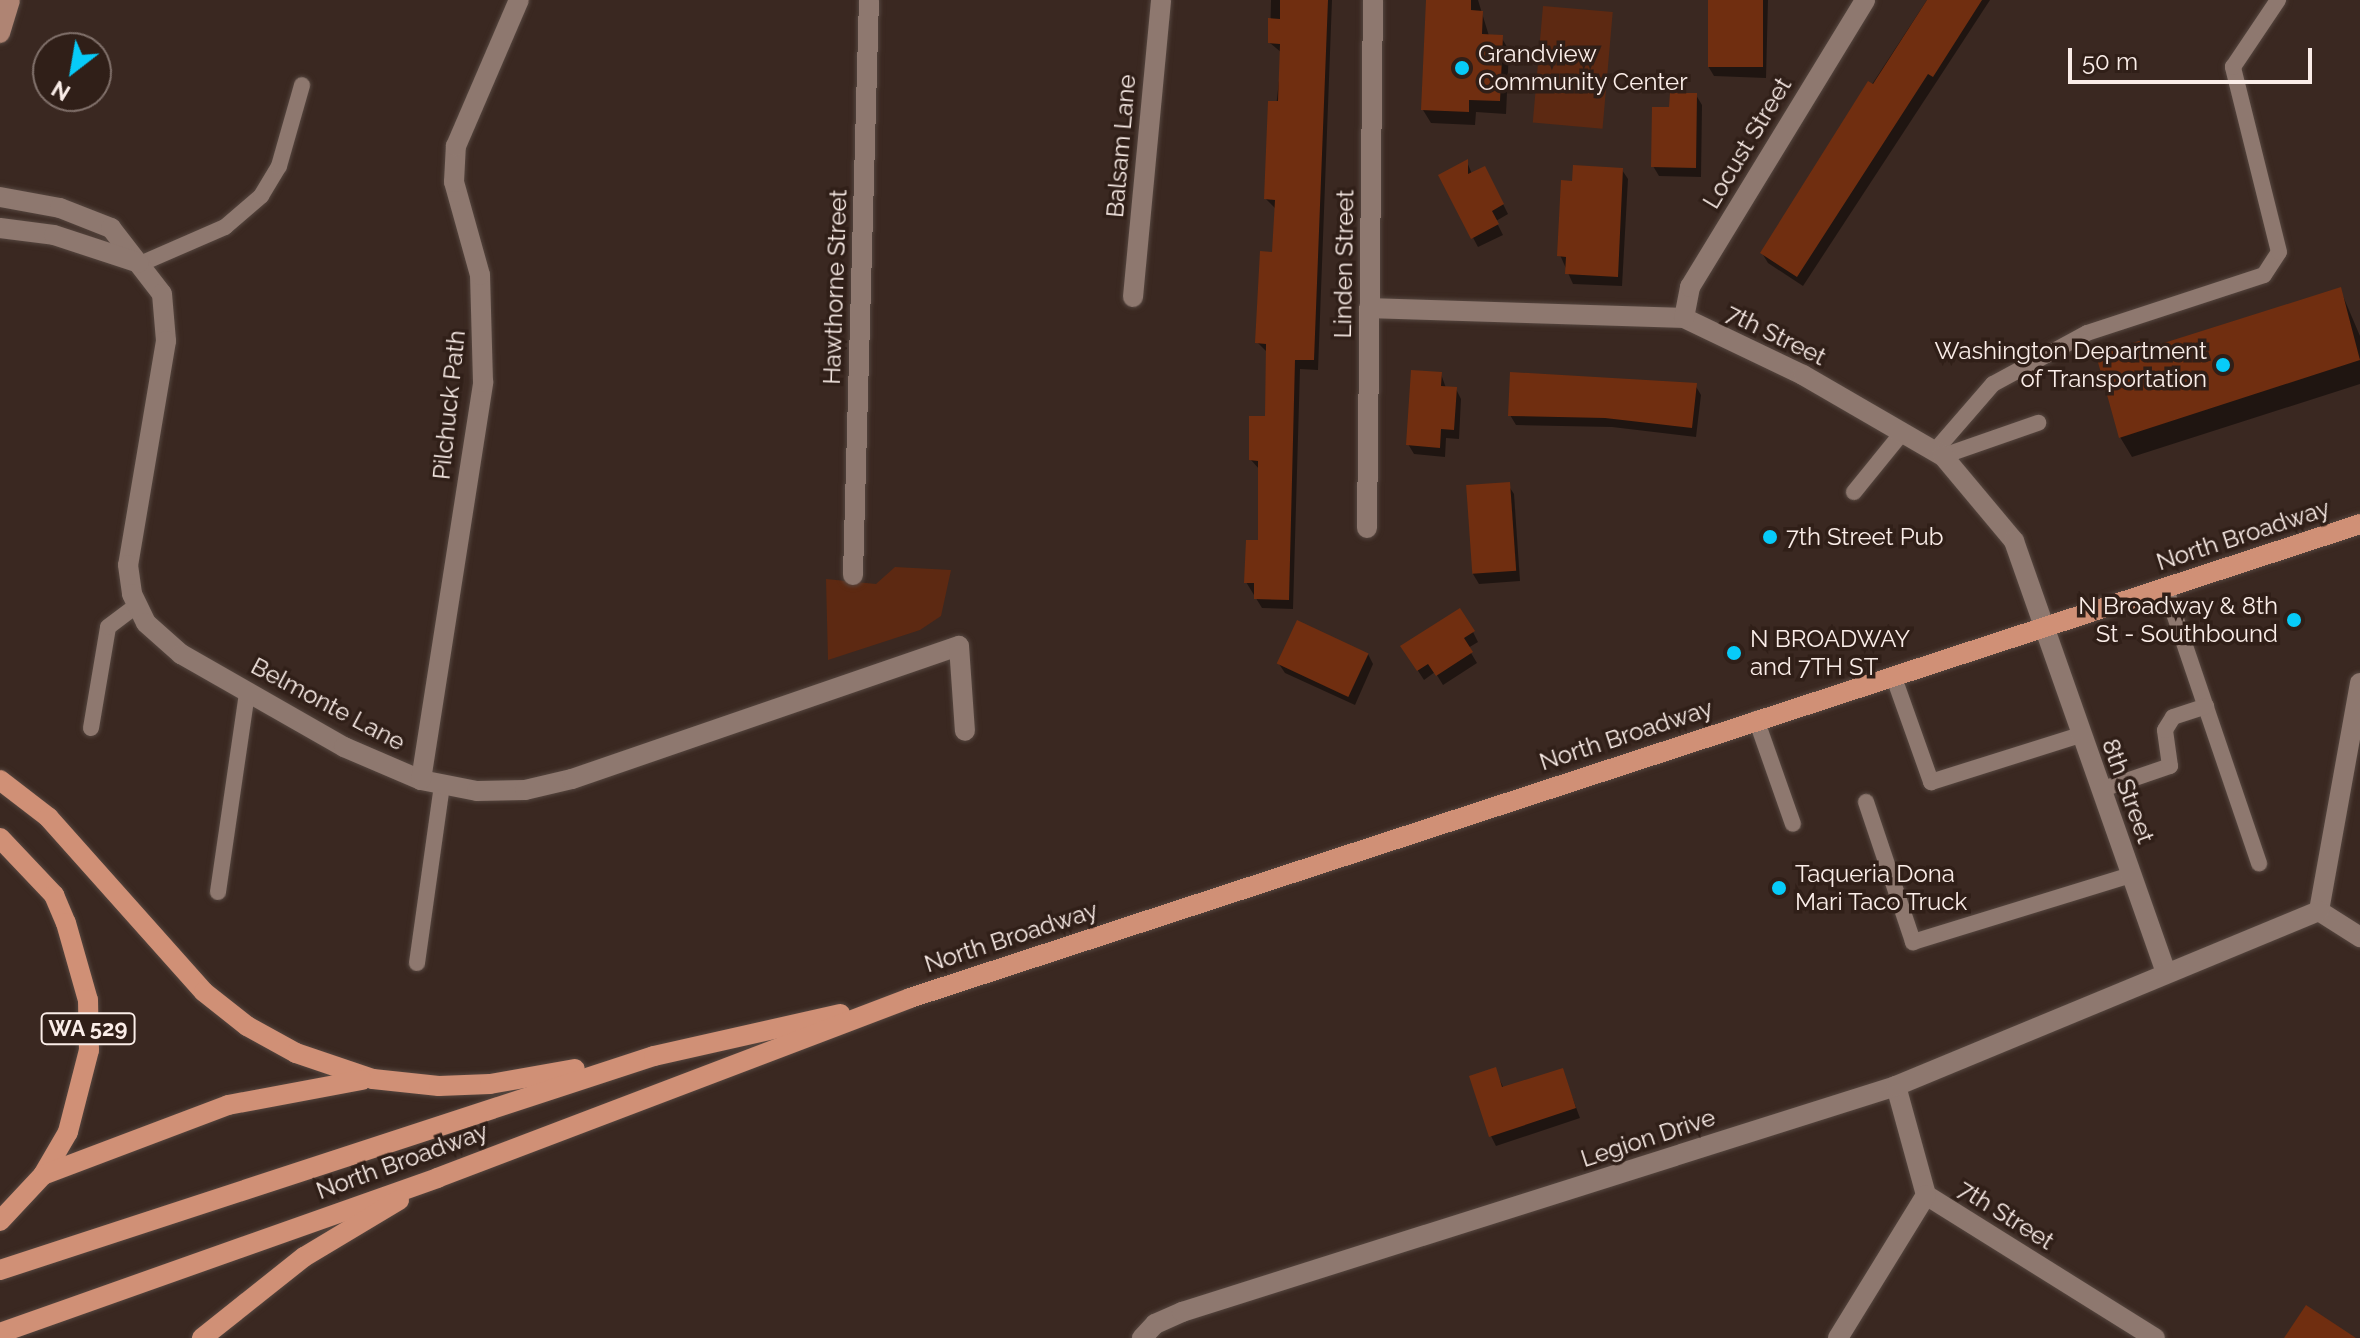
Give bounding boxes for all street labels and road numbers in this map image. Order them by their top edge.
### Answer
street label: Locust Street [1697,72,1797,214]
street label: Balsam Lane [1100,73,1142,219]
street label: Hawthorne Street [817,189,853,385]
street label: Linden Street [1328,189,1360,339]
street label: 7th Street [1721,298,1831,372]
street label: Pilchuck Path [427,329,471,481]
street label: North Broadway [2153,493,2333,577]
street label: Belmonte Lane [246,651,410,757]
street label: North Broadway [1536,693,1716,777]
street label: 8th Street [2096,735,2160,847]
street label: North Broadway [921,895,1101,979]
road number: WA 529 [40,1011,136,1047]
street label: Legion Drive [1577,1103,1719,1173]
street label: North Broadway [312,1117,492,1205]
street label: 7th Street [1953,1174,2059,1256]

